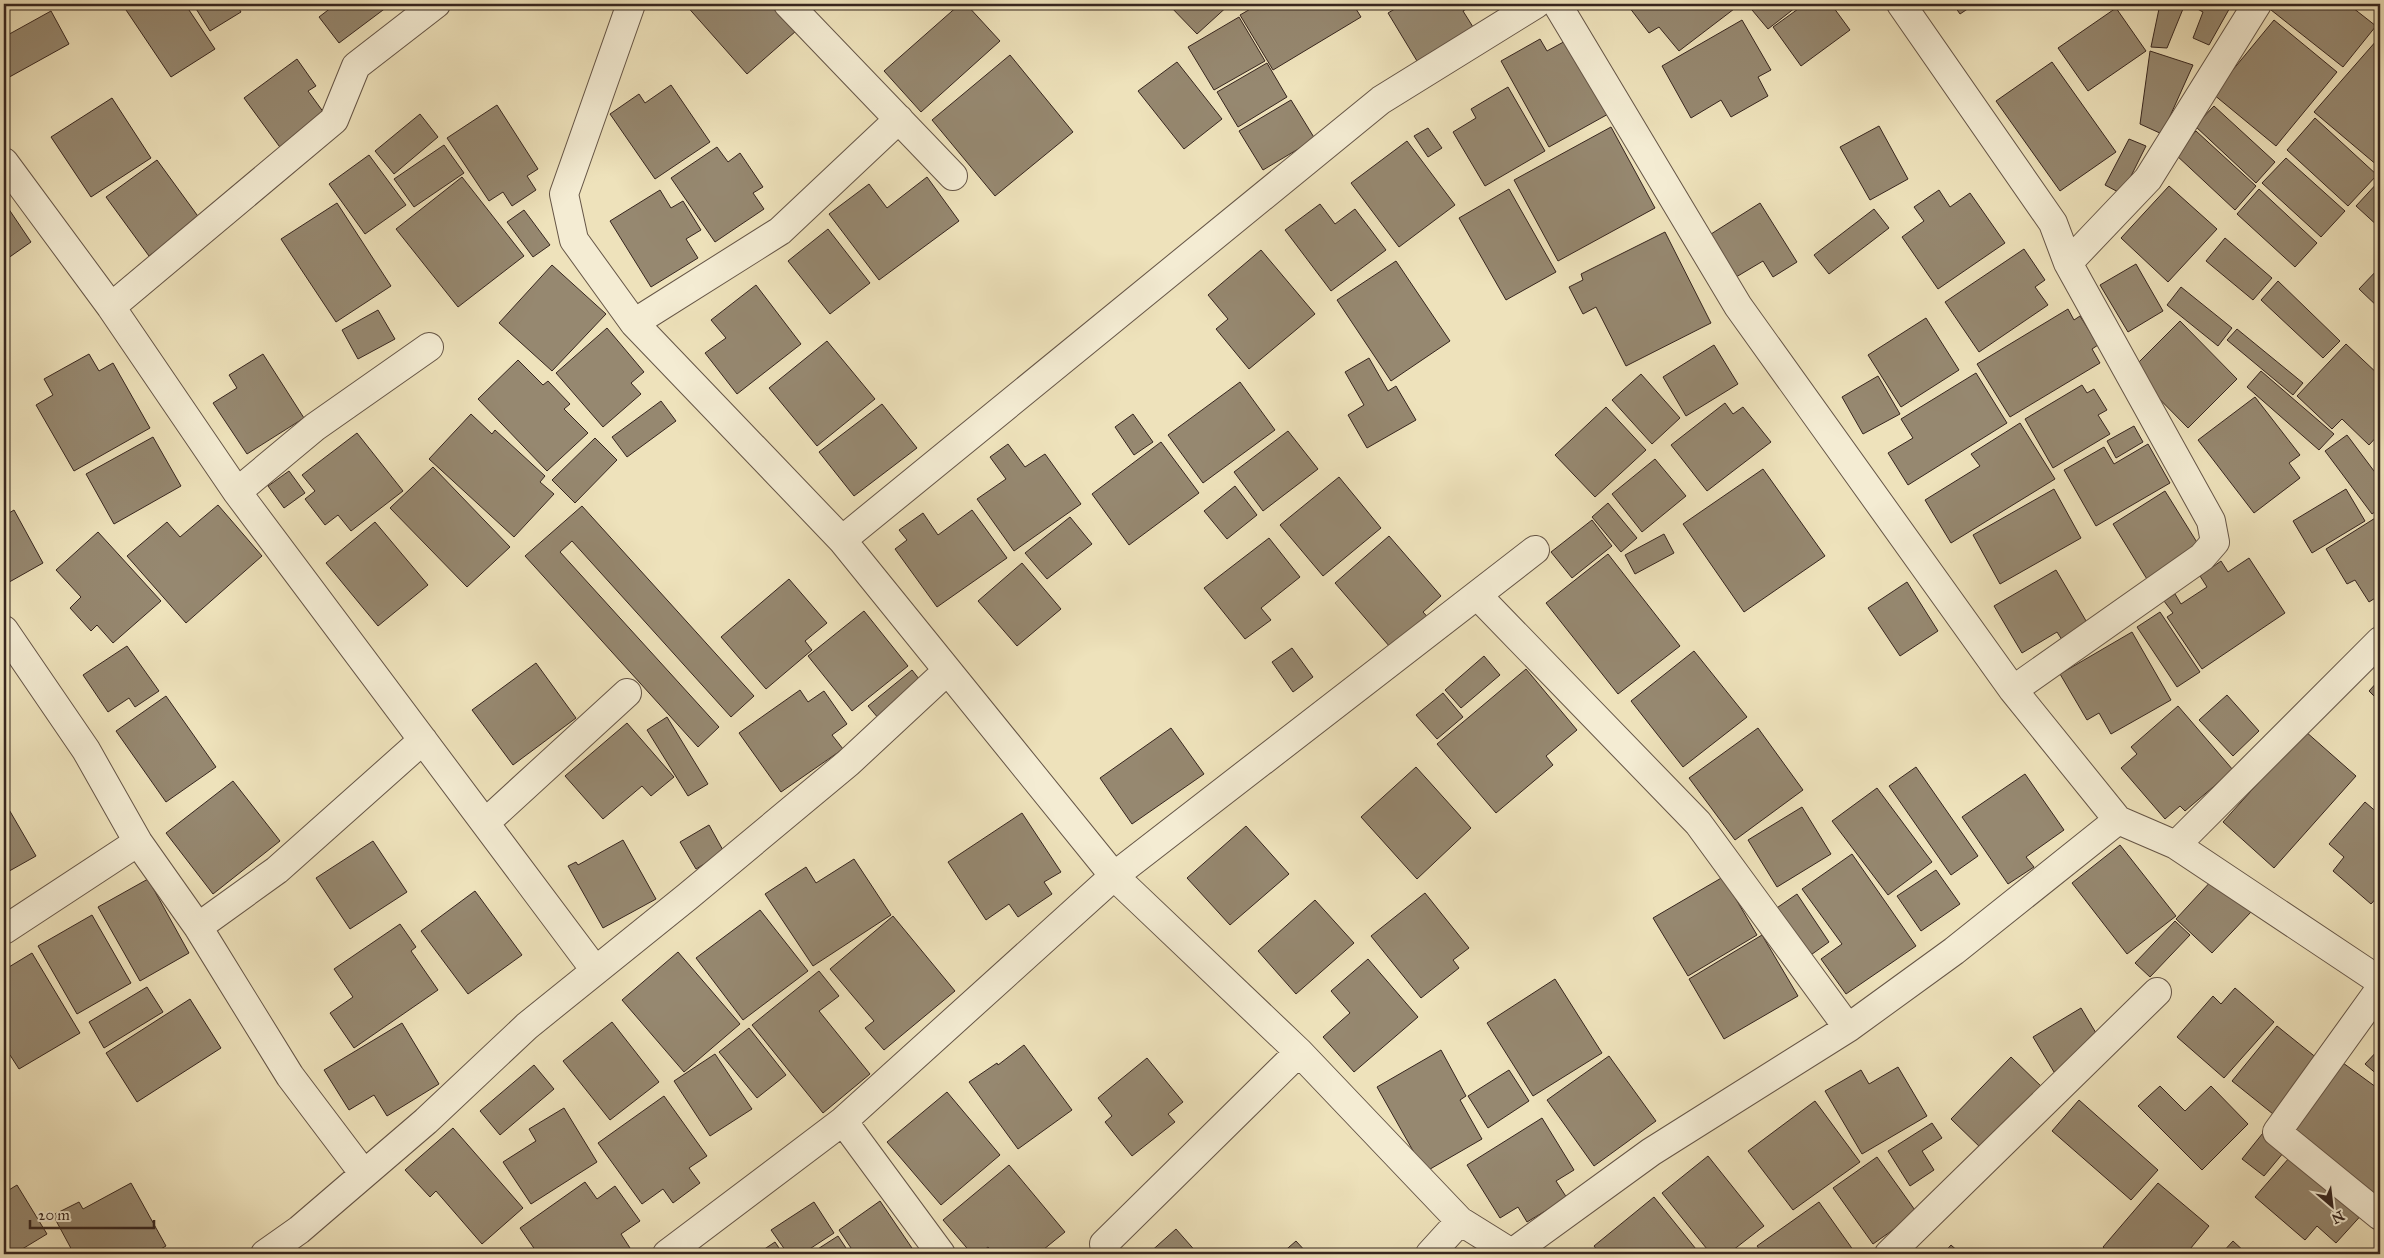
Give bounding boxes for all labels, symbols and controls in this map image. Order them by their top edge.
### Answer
north arrow [2306,1180,2356,1230]
scale bar [30,1198,154,1230]
text: 20 m [38,1206,70,1224]
text: N [2329,1207,2347,1227]

